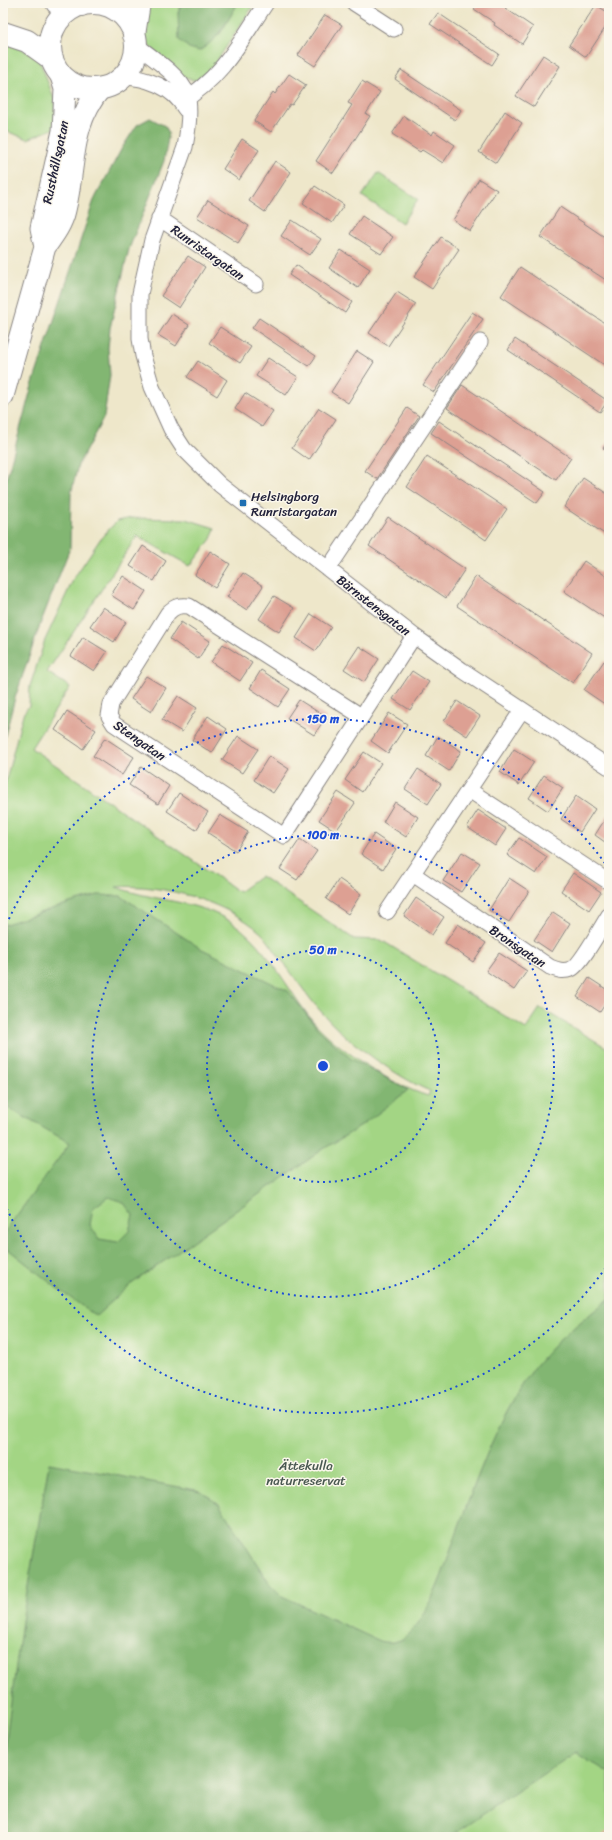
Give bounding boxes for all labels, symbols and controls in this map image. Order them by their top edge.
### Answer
street label: Rusthållsgatan [35,118,76,206]
street label: Runristargatan [166,218,250,286]
place label: Helsingborg Runristargatan [251,485,337,523]
marker: Helsingborg Runristargatan [238,498,248,508]
street label: Bärnstensgatan [331,569,416,642]
text: 150 m [307,708,340,730]
street label: Stengatan [109,714,171,767]
text: 100 m [307,824,340,846]
street label: Bronsgatan [484,919,551,974]
text: 50 m [309,939,337,961]
centre of rings [316,1059,330,1073]
park label: Ättekulla naturreservat [266,1454,346,1492]

